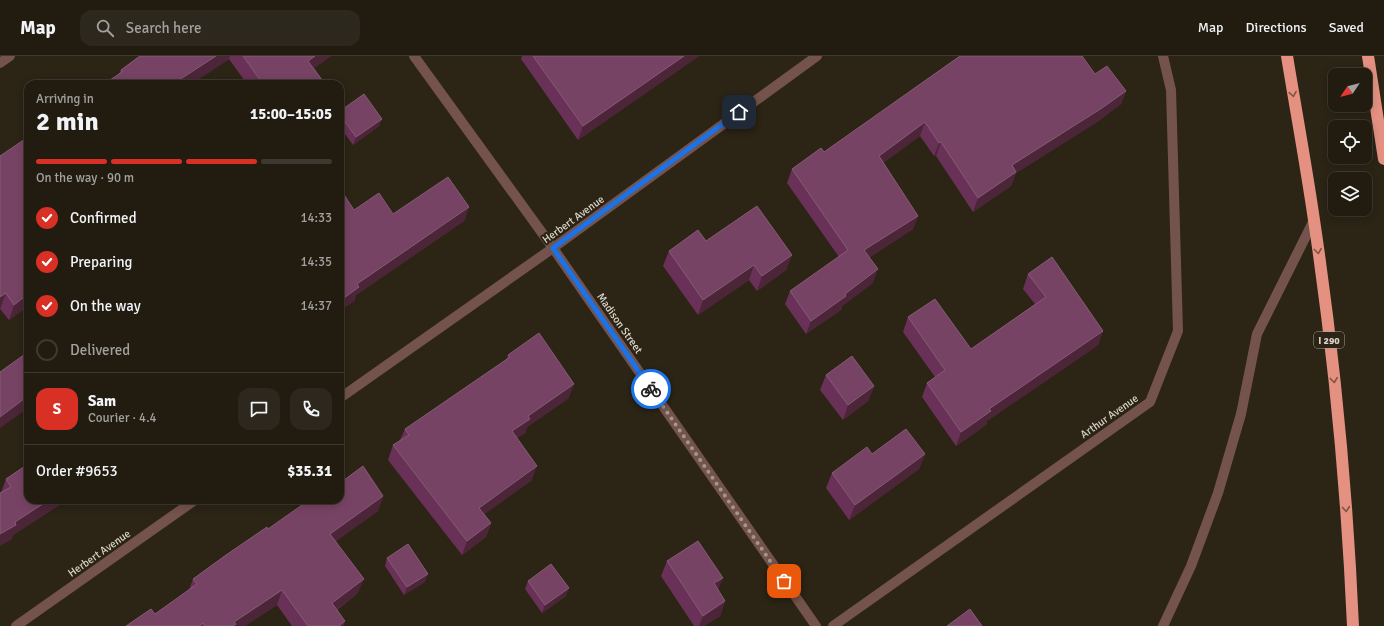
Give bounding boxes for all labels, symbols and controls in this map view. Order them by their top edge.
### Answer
search box [80,10,360,46]
text: Map [20,16,56,40]
icon: search [94,17,116,39]
text: Search here [126,19,201,37]
text: Map [1198,19,1224,36]
text: Directions [1246,19,1307,36]
text: Saved [1329,19,1364,36]
north arrow [1328,68,1372,112]
map controls [1328,68,1372,216]
text: Arriving in [36,91,94,107]
one-way arrow [1288,91,1297,98]
pin [722,95,756,129]
icon: home [728,101,750,123]
text: 15:00–15:05 [250,105,332,123]
text: 2 min [36,106,99,138]
button: locate [1328,120,1372,164]
text: On the way · 90 m [36,170,134,186]
button: layers [1328,172,1372,216]
street label: Herbert Avenue [540,193,607,246]
icon: check [36,207,58,229]
text: Confirmed [70,209,137,227]
text: 14:33 [300,210,332,226]
one-way arrow [1313,247,1322,254]
icon: check [36,251,58,273]
text: Preparing [70,253,133,271]
text: 14:35 [300,254,332,270]
street label: Madison Street [594,291,645,356]
icon: check [36,295,58,317]
text: On the way [70,297,141,315]
text: 14:37 [300,298,332,314]
road number: I 290 [1314,332,1344,348]
text: Delivered [70,341,130,359]
courier [631,369,671,409]
one-way arrow [1329,376,1338,383]
icon: bike [640,378,662,400]
button: chat [238,388,280,430]
button: phone [290,388,332,430]
text: Sam [88,392,116,410]
street label: Arthur Avenue [1078,392,1141,441]
text: S [53,400,61,418]
text: Courier · 4.4 [88,410,157,426]
text: Order #9653 [36,462,118,480]
text: $35.31 [287,462,332,480]
one-way arrow [1342,506,1351,512]
street label: Herbert Avenue [66,527,133,580]
pin [767,564,801,598]
icon: bag [773,570,795,592]

